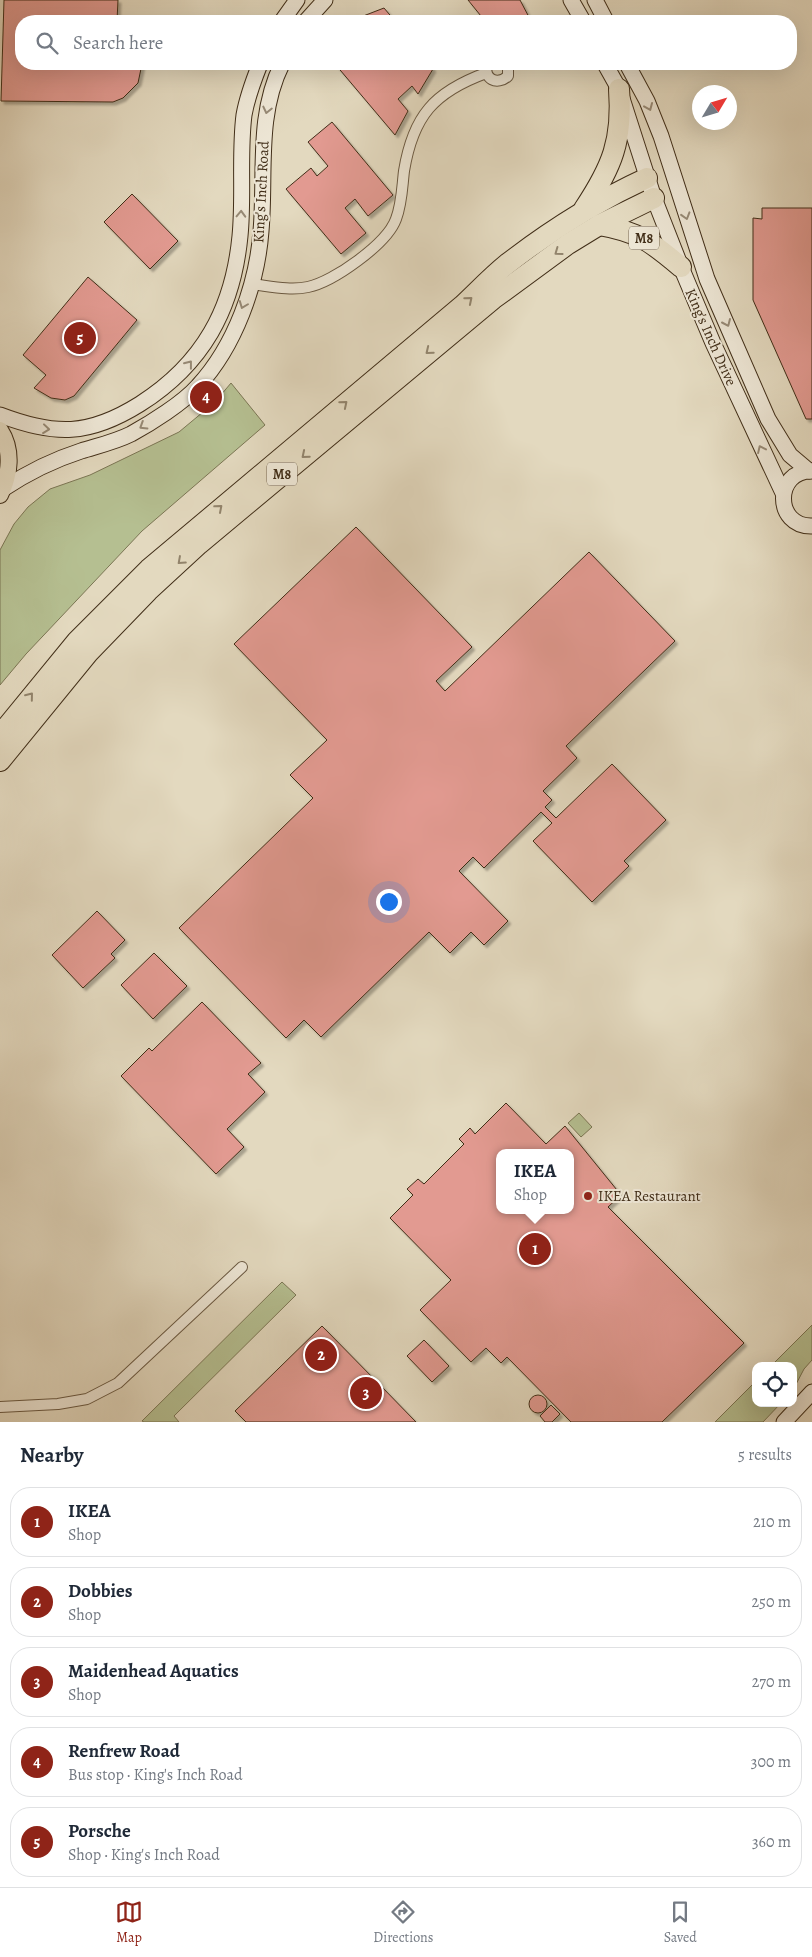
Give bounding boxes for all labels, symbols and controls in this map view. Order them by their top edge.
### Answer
search box [15,15,797,70]
icon: search [33,29,61,57]
text: Search here [73,30,163,56]
north arrow [692,85,737,130]
one-way arrow [643,102,654,111]
one-way arrow [262,105,273,114]
street label: King's Inch Road [248,139,274,244]
one-way arrow [236,210,246,218]
one-way arrow [681,211,691,219]
road number: M8 [629,227,659,250]
one-way arrow [554,246,564,255]
street label: King's Inch Drive [681,285,742,389]
one-way arrow [463,296,472,305]
one-way arrow [239,300,249,308]
one-way arrow [720,318,731,327]
pin: 5 [64,319,96,357]
one-way arrow [426,346,435,354]
one-way arrow [183,361,191,370]
pin: 4 [190,378,222,416]
one-way arrow [338,401,347,409]
one-way arrow [140,420,149,430]
one-way arrow [43,423,51,434]
one-way arrow [757,445,768,454]
one-way arrow [301,450,310,459]
road number: M8 [267,462,297,486]
one-way arrow [213,505,222,514]
one-way arrow [177,555,186,564]
one-way arrow [25,693,34,702]
your location [376,889,402,915]
popup [496,1149,574,1214]
text: IKEA [514,1158,556,1184]
text: Shop [514,1184,547,1206]
place label: IKEA Restaurant [598,1186,701,1206]
marker: IKEA Restaurant [582,1190,594,1202]
pin: 1 [519,1230,551,1268]
pin: 2 [305,1336,337,1374]
map controls [752,1362,797,1407]
button: locate [752,1362,797,1407]
pin: 3 [350,1374,382,1412]
text: Nearby [20,1441,83,1469]
text: 5 results [738,1444,792,1466]
text: IKEA [68,1498,111,1524]
text: 1 [34,1511,40,1533]
text: 210 m [753,1511,791,1533]
text: Shop [68,1524,101,1546]
text: Dobbies [68,1578,132,1604]
text: 2 [33,1591,41,1613]
text: 250 m [752,1591,791,1613]
text: Shop [68,1604,101,1626]
text: Maidenhead Aquatics [68,1658,239,1684]
text: 3 [34,1671,40,1693]
text: 270 m [752,1671,791,1693]
text: Shop [68,1684,101,1706]
text: Renfrew Road [68,1738,180,1764]
text: 4 [33,1751,41,1773]
text: 300 m [751,1751,791,1773]
text: Bus stop · King's Inch Road [68,1764,243,1786]
text: Porsche [68,1818,131,1844]
text: 5 [34,1831,40,1853]
text: 360 m [752,1831,791,1853]
text: Shop · King's Inch Road [68,1844,220,1866]
tab: Map [115,1898,143,1947]
tab: Directions [373,1898,433,1947]
tab: Saved [664,1898,697,1947]

